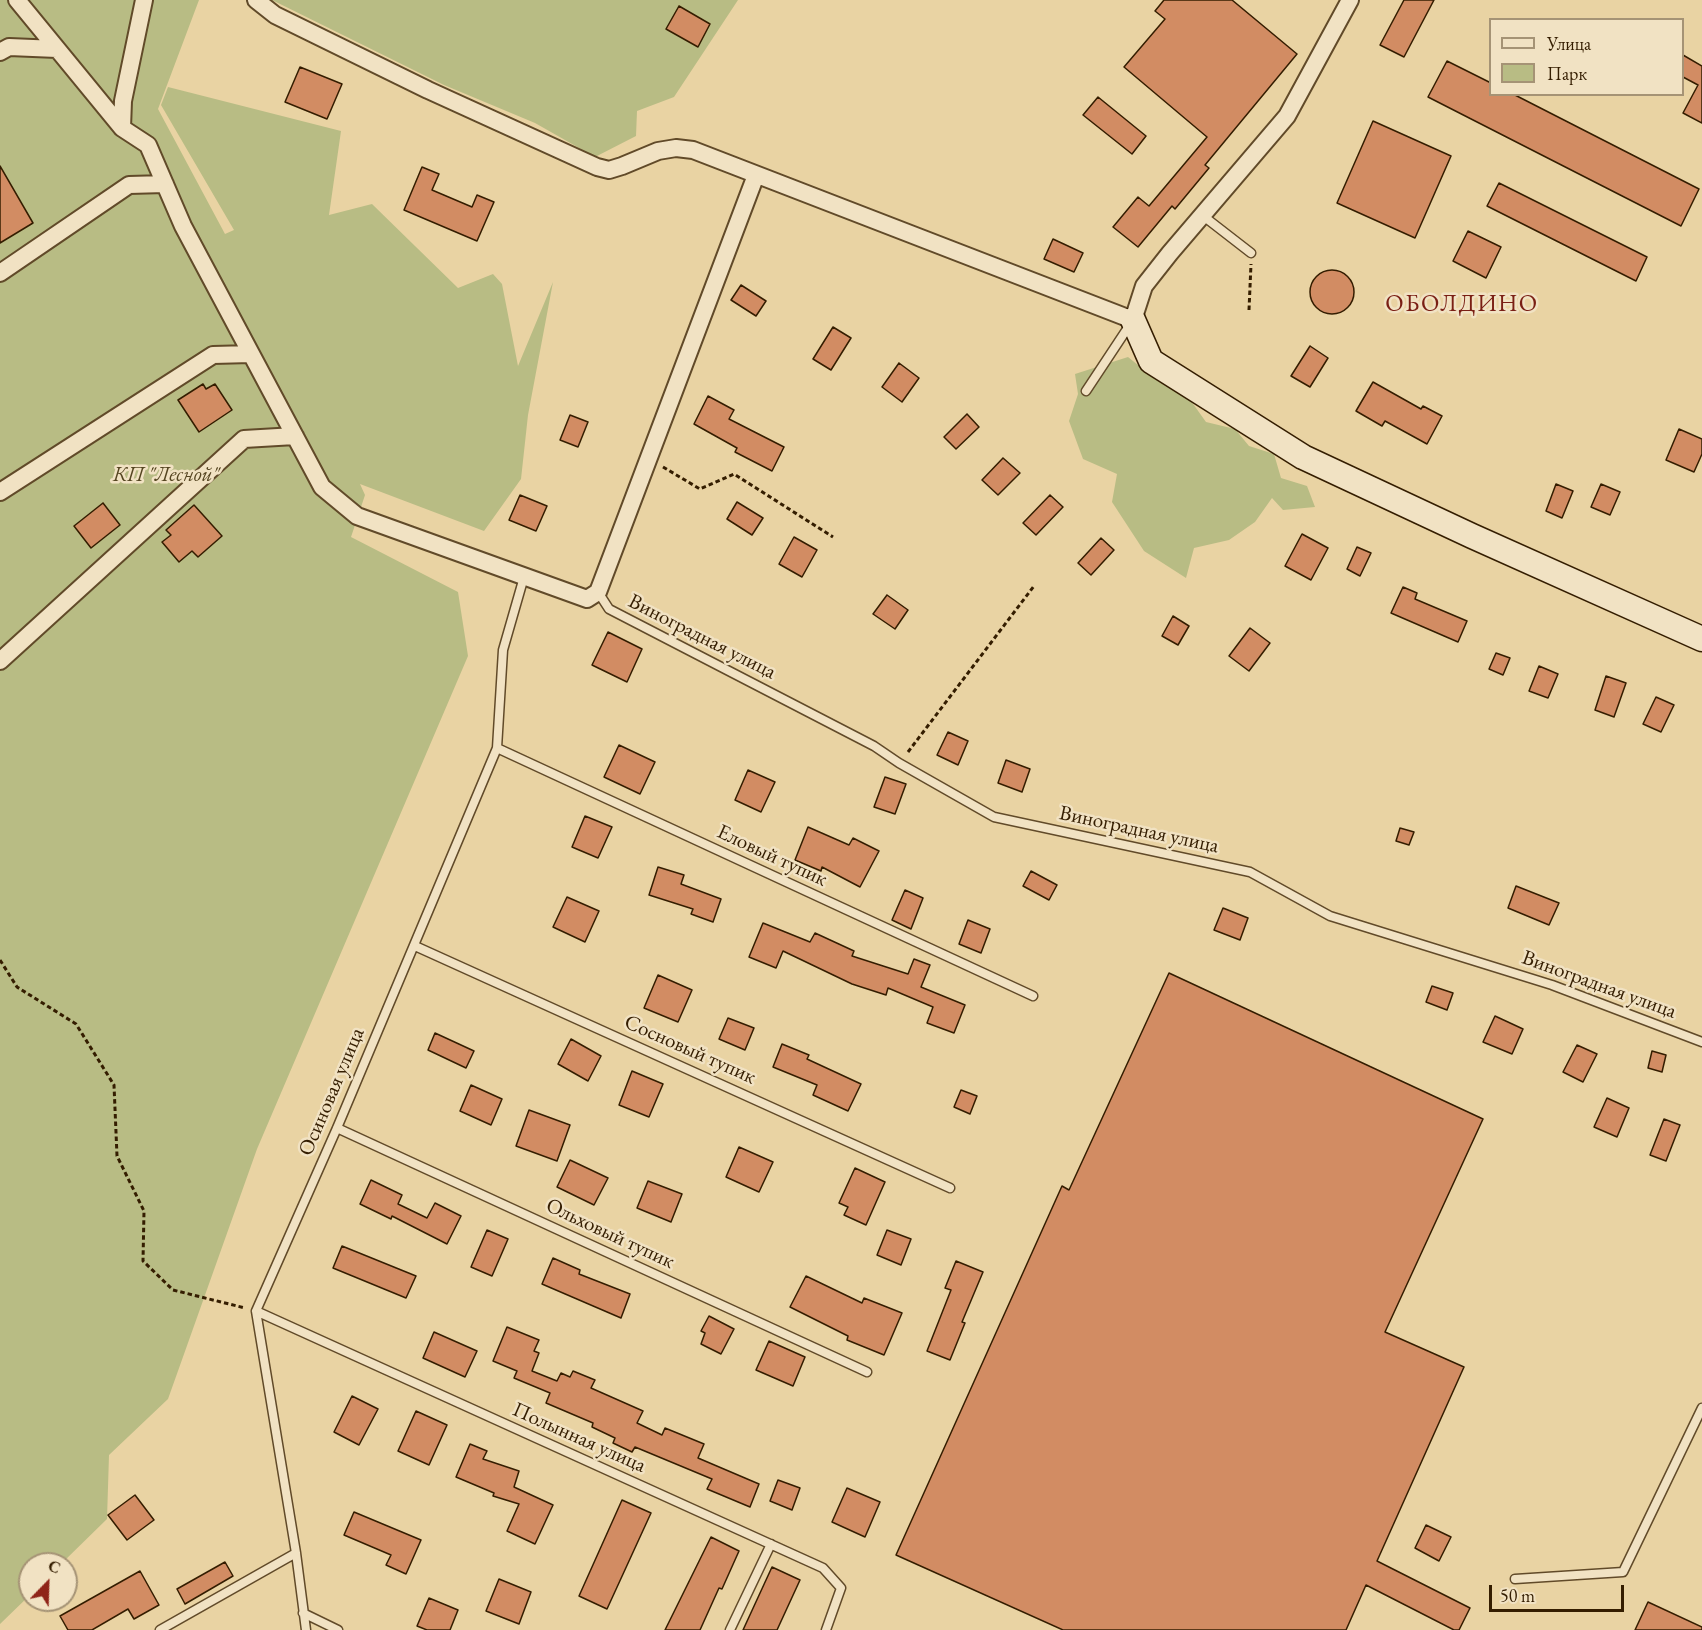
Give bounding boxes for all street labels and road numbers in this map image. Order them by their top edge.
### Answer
street label: Виноградная улица [624,589,780,685]
street label: Виноградная улица [1057,801,1221,859]
street label: Еловый тупик [713,819,831,893]
street label: Виноградная улица [1518,945,1680,1025]
street label: Сосновый тупик [620,1010,760,1090]
street label: Осиновая улица [294,1024,370,1160]
street label: Ольховый тупик [542,1193,678,1275]
street label: Полынная улица [509,1397,649,1479]

